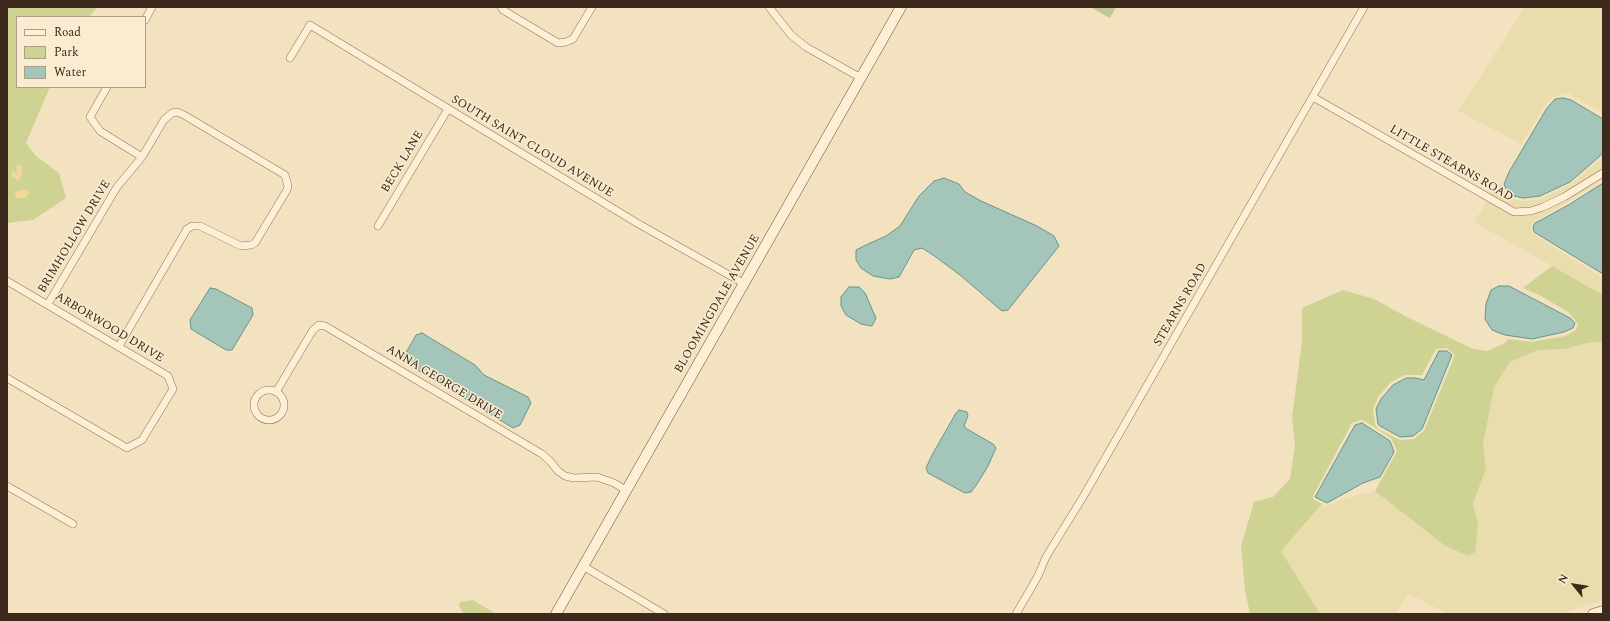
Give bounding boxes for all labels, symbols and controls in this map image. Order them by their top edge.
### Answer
legend [16,16,146,88]
text: Road [54,23,81,42]
text: Park [54,43,79,62]
text: Water [54,63,86,82]
street label: SOUTH SAINT CLOUD AVENUE [448,93,616,201]
street label: LITTLE STEARNS ROAD [1387,123,1515,205]
street label: BECK LANE [379,128,427,196]
street label: BRIMHOLLOW DRIVE [36,178,114,296]
street label: BLOOMINGDALE AVENUE [672,232,764,376]
street label: STEARNS ROAD [1151,261,1211,349]
street label: ARBORWOOD DRIVE [52,290,166,366]
street label: ANNA GEORGE DRIVE [383,343,505,423]
north arrow [1554,565,1594,605]
text: N [1554,571,1573,587]

